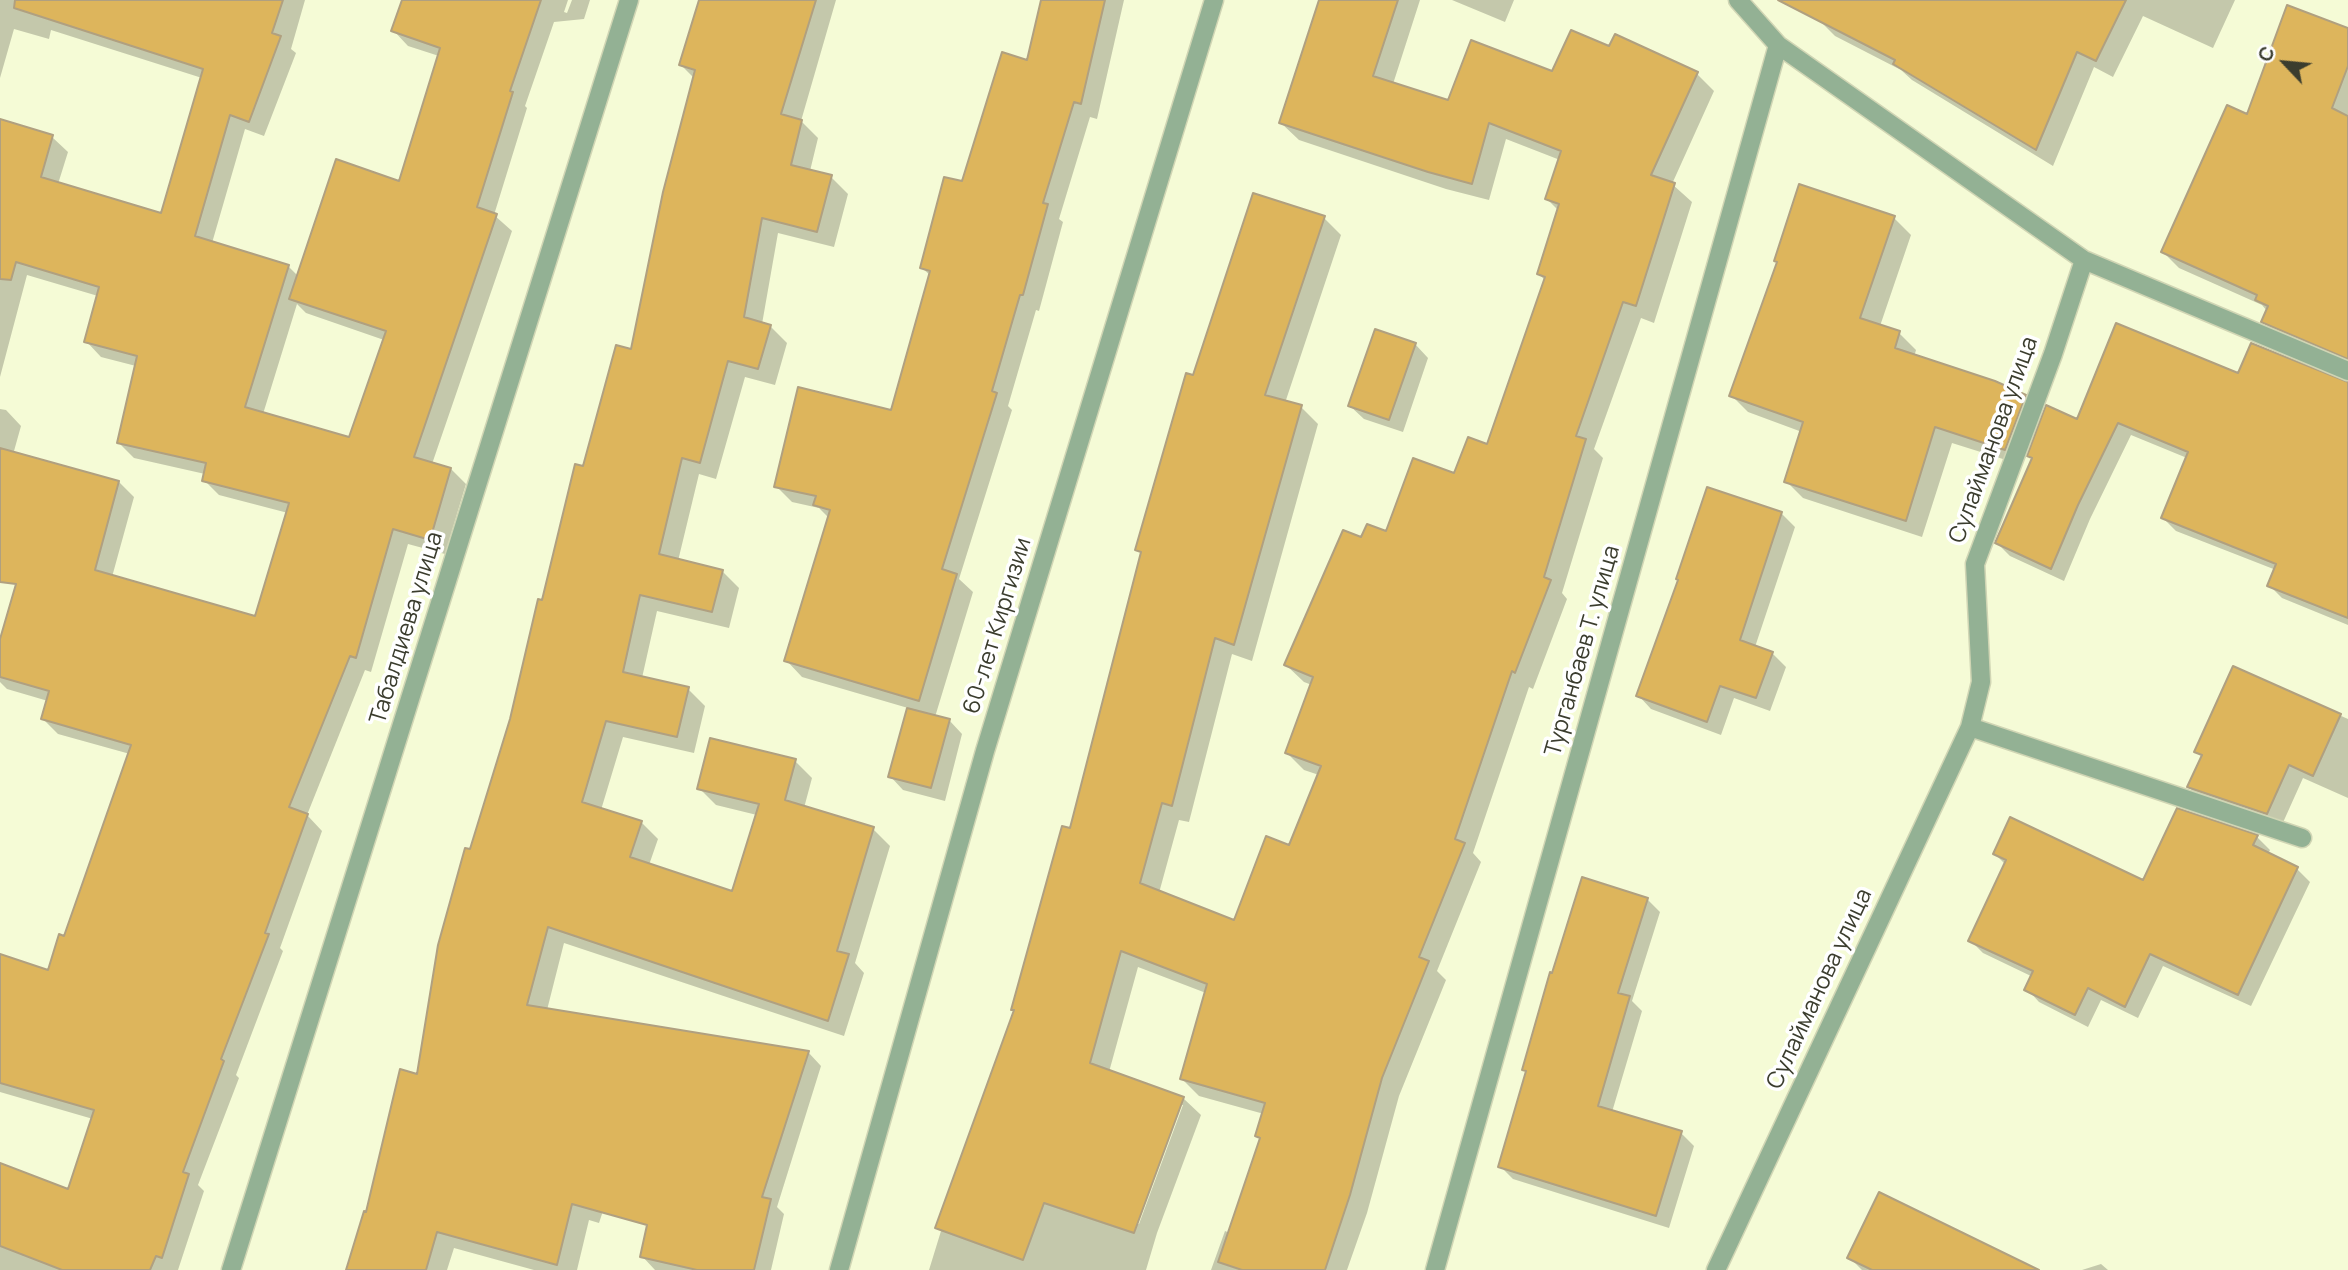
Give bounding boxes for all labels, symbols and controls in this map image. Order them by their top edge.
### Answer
north arrow [2250,28,2320,98]
text: С [2251,42,2281,66]
street label: Сулайманова улица [1944,333,2044,547]
street label: Табалдиева улица [365,529,449,727]
street label: 60-лет Киргизии [958,535,1038,717]
street label: Турганбаев Т. улица [1540,542,1626,760]
street label: Сулайманова улица [1761,884,1879,1094]

